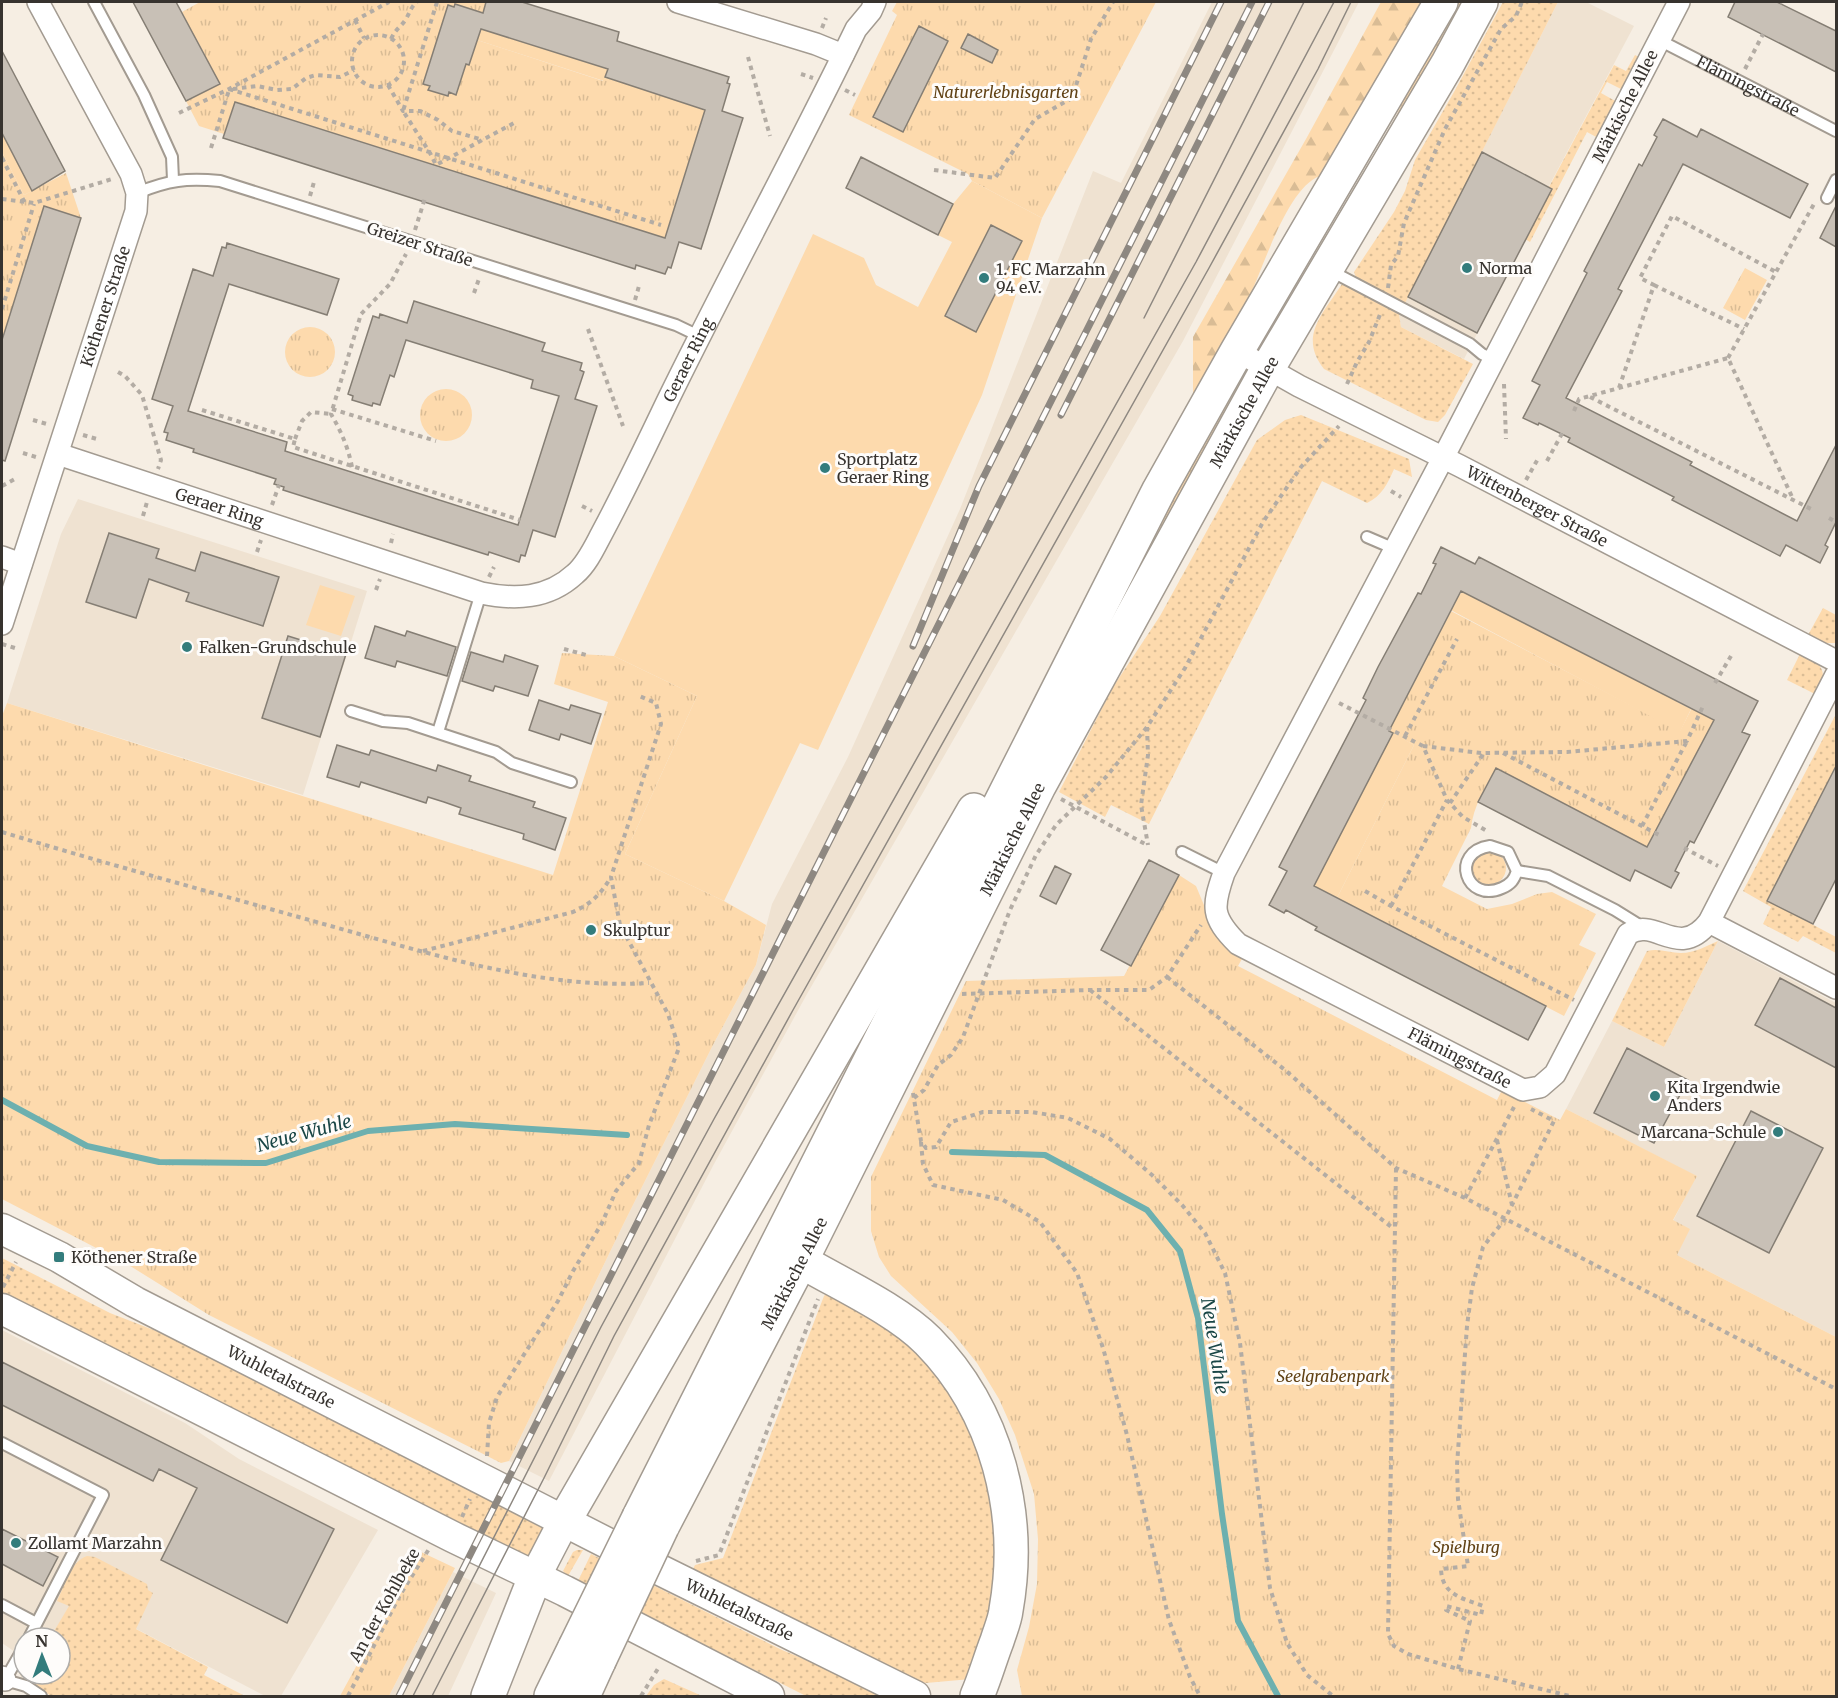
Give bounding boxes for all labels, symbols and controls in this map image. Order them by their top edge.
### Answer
street label: Märkische Allee [1588,46,1662,166]
street label: Flämingstraße [1693,51,1803,121]
park label: Naturerlebnisgarten [933,82,1079,102]
street label: Greizer Straße [365,218,475,270]
street label: Köthener Straße [76,243,134,369]
place label: Norma [1479,258,1533,278]
place label: 1. FC Marzahn 94 e.V. [996,259,1106,297]
marker: Norma [1460,261,1474,275]
marker: 1. FC Marzahn 94 e.V. [977,271,991,285]
street label: Geraer Ring [659,314,718,405]
street label: Märkische Allee [1205,353,1283,471]
place label: Sportplatz Geraer Ring [837,449,929,487]
marker: Sportplatz Geraer Ring [818,461,832,475]
street label: Wittenberger Straße [1462,461,1611,551]
street label: Geraer Ring [173,483,267,531]
place label: Falken-Grundschule [199,637,356,657]
marker: Falken-Grundschule [180,640,194,654]
street label: Märkische Allee [976,779,1049,899]
place label: Skulptur [603,920,671,940]
marker: Skulptur [584,923,598,937]
street label: Flämingstraße [1405,1023,1515,1092]
place label: Kita Irgendwie Anders [1666,1077,1780,1115]
marker: Kita Irgendwie Anders [1648,1089,1662,1103]
water label: Neue Wuhle [254,1109,354,1157]
place label: Marcana-Schule [1641,1122,1766,1142]
marker: Marcana-Schule [1771,1125,1785,1139]
street label: Märkische Allee [757,1214,831,1333]
place label: Köthener Straße [71,1247,197,1267]
marker: Köthener Straße [52,1250,66,1264]
water label: Neue Wuhle [1196,1296,1234,1396]
street label: Wuhletalstraße [223,1340,338,1412]
park label: Seelgrabenpark [1277,1366,1390,1386]
place label: Zollamt Marzahn [28,1533,162,1553]
marker: Zollamt Marzahn [9,1536,23,1550]
park label: Spielburg [1432,1537,1500,1557]
street label: An der Kohlbeke [344,1545,424,1666]
street label: Wuhletalstraße [681,1574,797,1644]
north arrow [12,1626,72,1686]
text: N [35,1631,49,1651]

